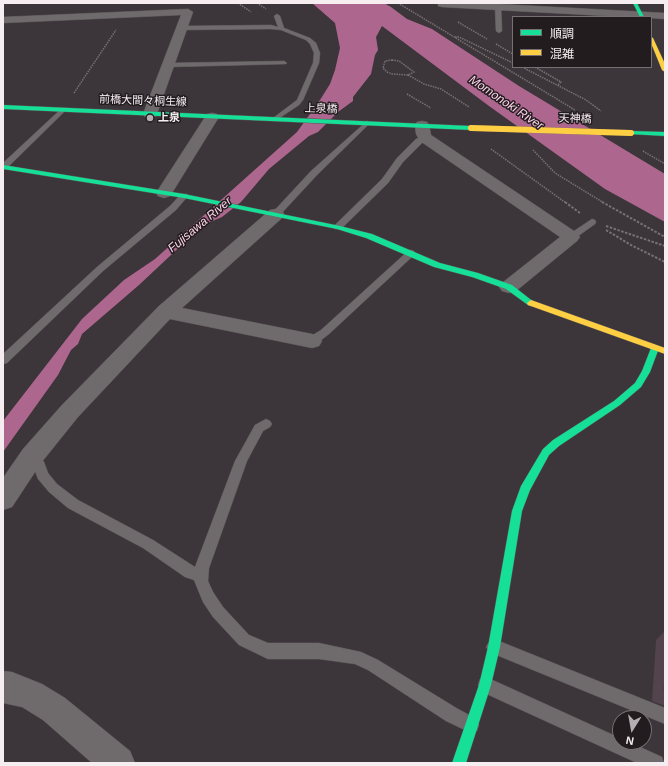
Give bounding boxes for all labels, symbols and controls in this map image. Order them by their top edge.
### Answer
legend [512,16,652,68]
text: 順調 [550,27,574,41]
text: 混雑 [550,47,574,61]
water label: Momonoki River [466,73,546,133]
street label: 前橋大間々桐生線 [99,93,187,109]
street label: 上泉橋 [304,102,338,116]
place label: 上泉 [158,111,180,125]
street label: 天神橋 [558,112,592,126]
marker: 上泉 [145,113,155,123]
water label: Fujisawa River [165,194,235,256]
north arrow [612,710,652,750]
text: N [625,734,635,747]

